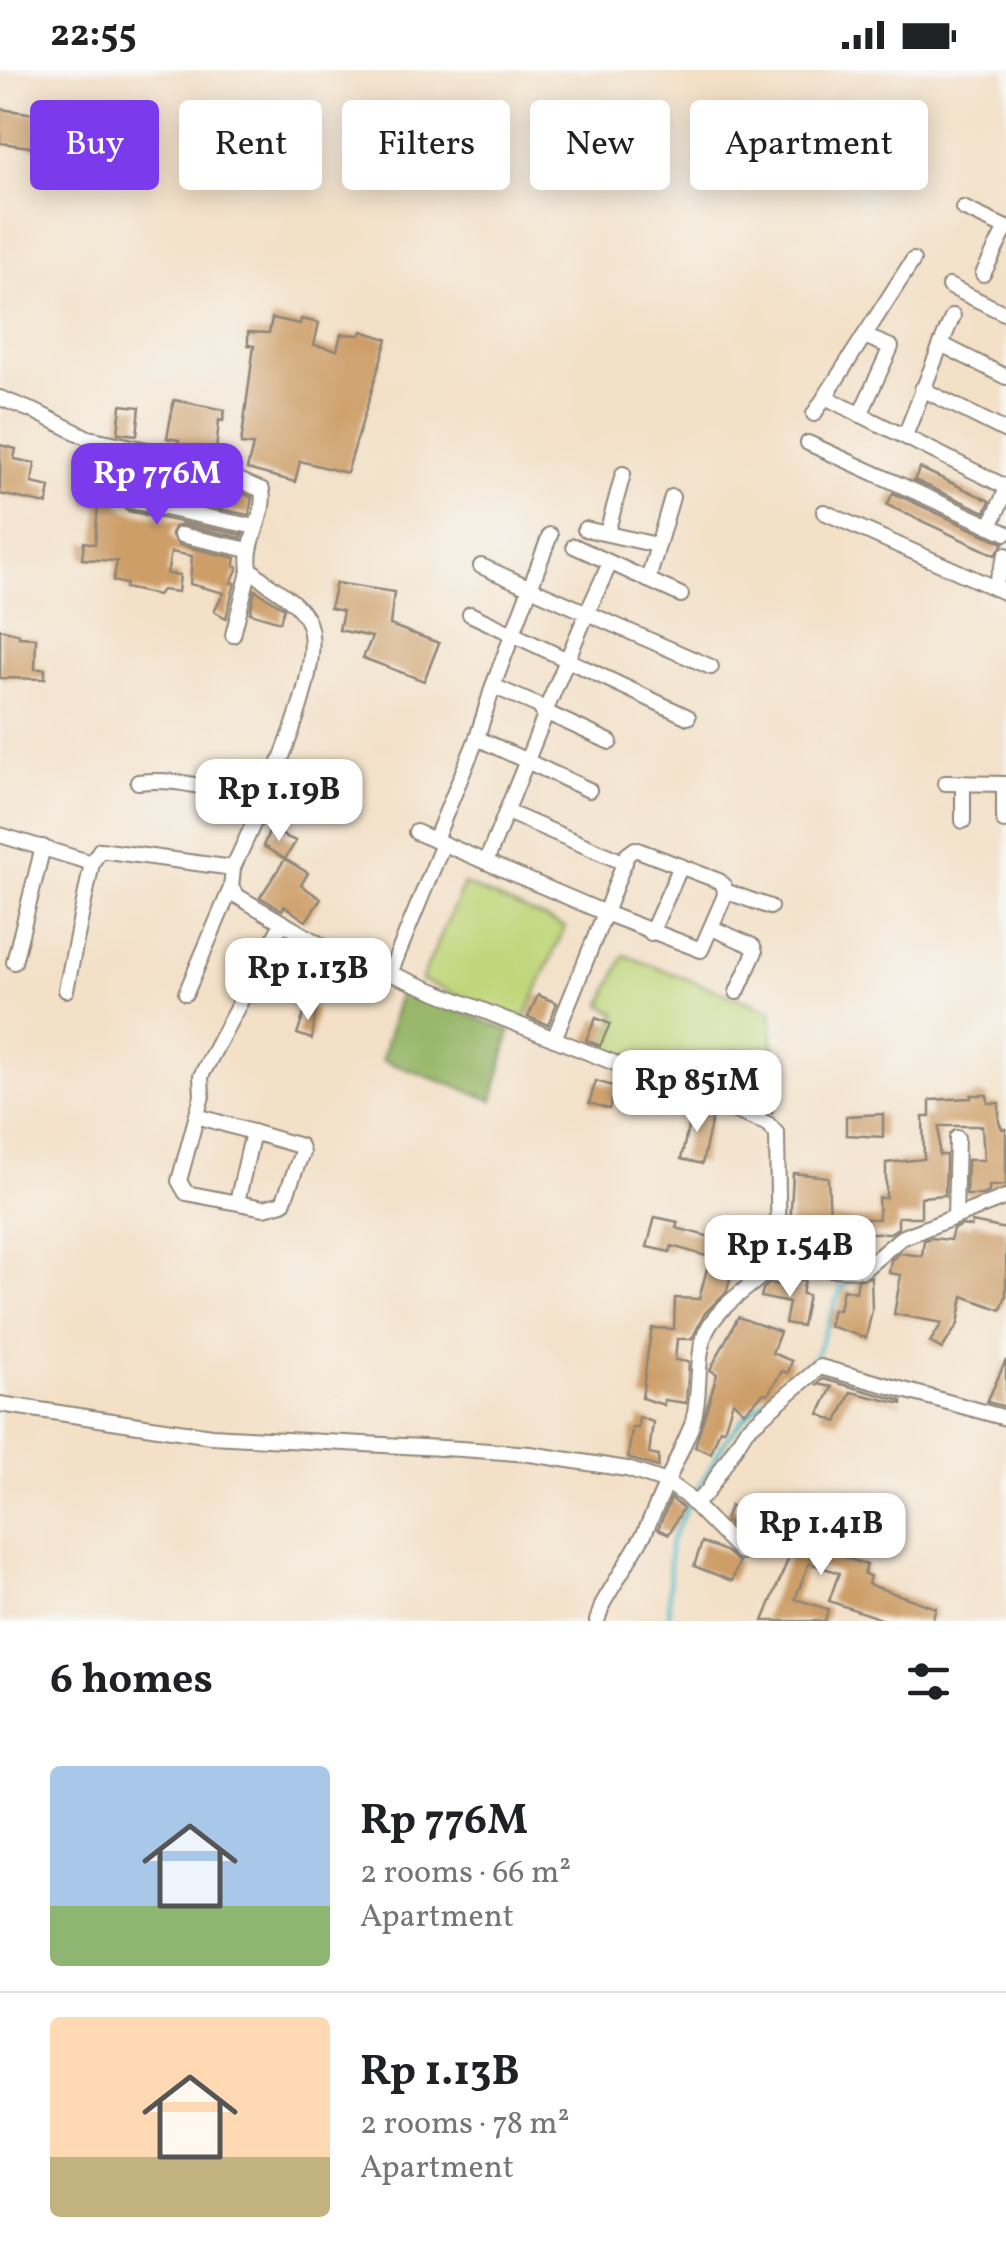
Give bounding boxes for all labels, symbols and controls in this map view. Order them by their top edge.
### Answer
text: 22:55 [50,9,137,62]
chip: Buy [30,100,159,190]
chip: Rent [179,100,322,190]
chip: Filters [342,100,510,190]
chip: New [530,100,670,190]
chip: Apartment [690,100,928,190]
pin: Rp 776M [65,443,249,528]
text: Rp 776M [93,453,221,497]
pin: Rp 1.19B [176,759,382,844]
text: Rp 1.19B [218,769,340,813]
pin: Rp 1.13B [205,938,411,1023]
text: Rp 1.13B [247,948,369,992]
pin: Rp 851M [605,1050,789,1135]
text: Rp 851M [634,1060,760,1104]
pin: Rp 1.54B [687,1215,893,1300]
text: Rp 1.54B [727,1225,853,1269]
pin: Rp 1.41B [718,1493,924,1578]
text: Rp 1.41B [759,1503,883,1547]
text: 6 homes [50,1652,213,1711]
icon: filters [901,1654,956,1709]
text: Rp 776M [360,1793,528,1852]
icon: home [130,1806,250,1926]
text: 2 rooms · 66 m² [360,1852,571,1896]
text: Apartment [360,1896,514,1940]
text: Rp 1.13B [360,2044,520,2103]
icon: home [130,2057,250,2177]
text: 2 rooms · 78 m² [360,2103,570,2147]
text: Apartment [360,2147,514,2191]

